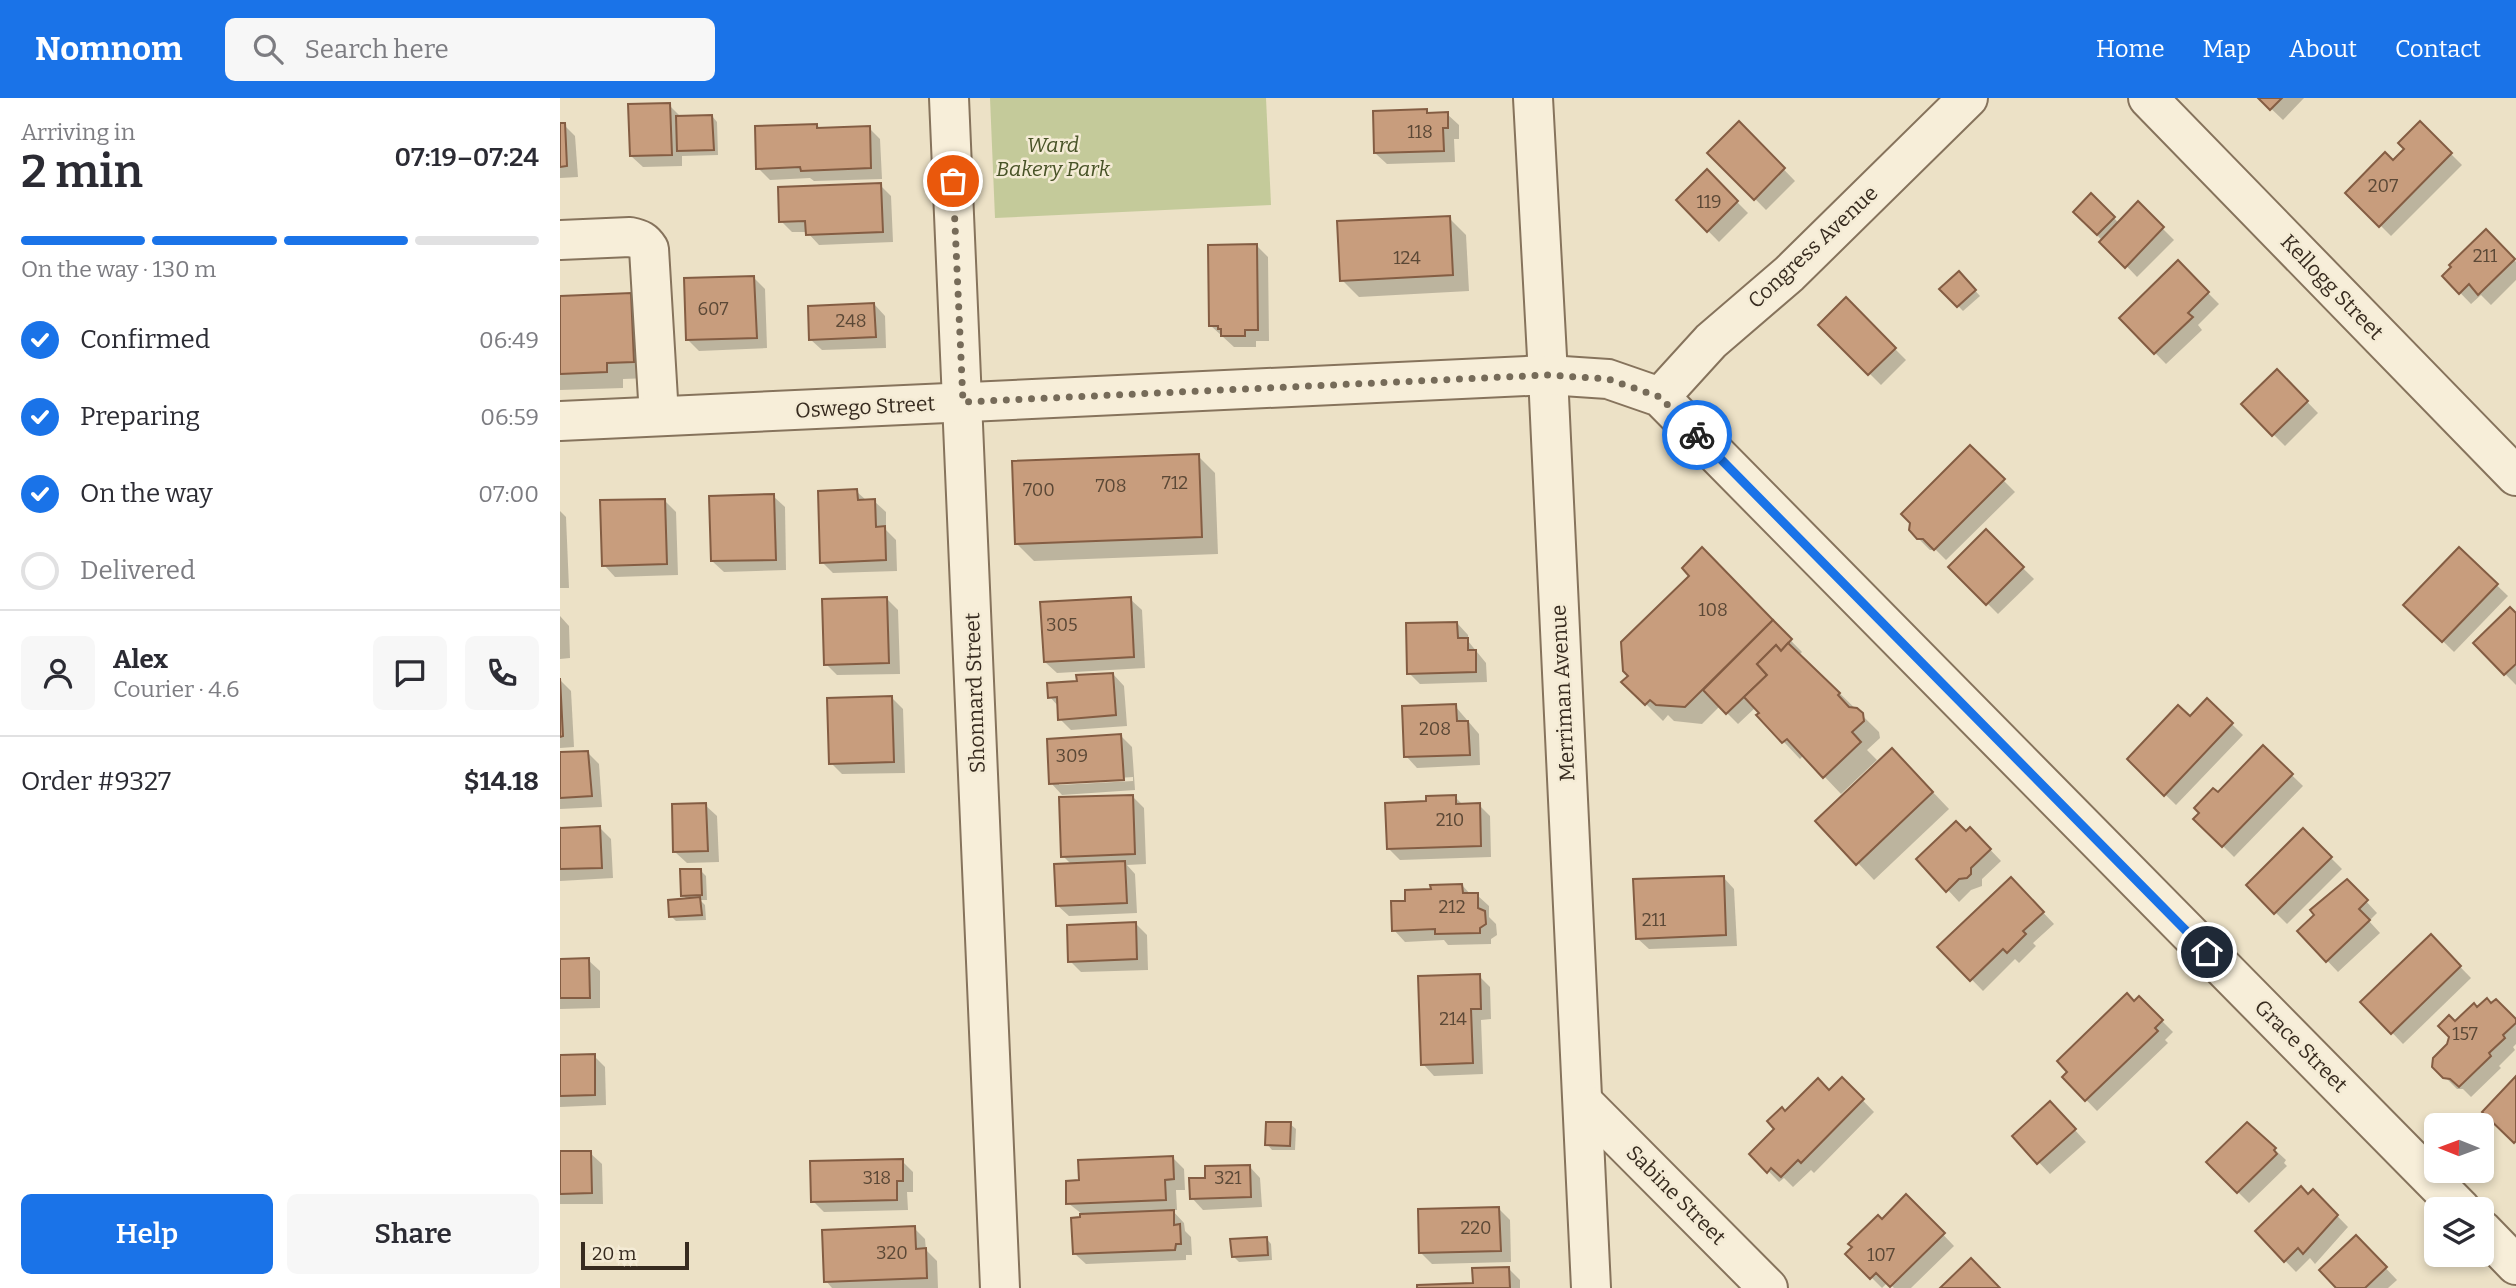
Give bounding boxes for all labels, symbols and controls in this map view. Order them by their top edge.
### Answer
search box [225,18,715,81]
text: Nomnom [35,29,183,69]
icon: search [249,30,287,68]
text: Search here [305,34,449,65]
text: Home [2096,35,2165,63]
text: Map [2203,35,2251,63]
text: About [2289,35,2357,63]
text: Contact [2395,35,2481,63]
text: Arriving in [21,118,135,146]
house number: 118 [1407,121,1433,143]
park label: Ward Bakery Park [996,132,1111,182]
text: 07:19–07:24 [394,142,539,173]
text: 2 min [21,144,143,199]
pin [923,151,983,211]
icon: bag [934,162,972,200]
house number: 207 [2368,175,2398,197]
street label: Congress Avenue [1743,180,1883,314]
house number: 119 [1696,191,1722,213]
street label: Kellogg Street [2275,229,2389,345]
house number: 211 [2473,245,2498,267]
house number: 124 [1393,247,1421,269]
text: On the way · 130 m [21,255,216,283]
house number: 607 [697,298,729,320]
house number: 248 [835,310,867,332]
icon: check [21,321,59,359]
text: Confirmed [80,324,210,355]
text: 06:49 [479,326,539,354]
street label: Oswego Street [794,390,936,424]
icon: check [21,398,59,436]
courier [1662,400,1732,470]
text: Preparing [80,401,200,432]
text: 06:59 [480,403,539,431]
icon: bike [1678,416,1716,454]
house number: 712 [1162,472,1188,494]
icon: check [21,475,59,513]
house number: 708 [1095,475,1127,497]
text: On the way [80,478,213,509]
house number: 700 [1023,479,1055,501]
text: 07:00 [478,480,539,508]
text: Delivered [80,555,195,586]
house number: 108 [1698,599,1728,621]
street label: Merriman Avenue [1545,604,1581,782]
street label: Shonnard Street [959,612,991,774]
house number: 305 [1046,614,1078,636]
button: person [21,636,95,710]
button: chat [373,636,447,710]
button: phone [465,636,539,710]
text: Alex [113,644,168,675]
text: Courier · 4.6 [113,675,240,703]
house number: 208 [1419,718,1451,740]
house number: 309 [1056,745,1088,767]
text: Order #9327 [21,766,171,797]
text: $14.18 [464,766,539,797]
house number: 210 [1436,809,1464,831]
house number: 212 [1439,896,1465,918]
house number: 211 [1642,909,1667,931]
pin [2177,922,2237,982]
icon: home [2188,933,2226,971]
street label: Grace Street [2249,994,2353,1098]
house number: 214 [1439,1008,1467,1030]
house number: 157 [2452,1023,2478,1045]
north arrow [2424,1113,2494,1183]
map controls [2424,1113,2494,1267]
street label: Sabine Street [1621,1140,1732,1251]
house number: 318 [863,1167,891,1189]
house number: 321 [1214,1167,1242,1189]
button: Help [21,1194,273,1274]
button: Share [287,1194,539,1274]
button: layers [2424,1197,2494,1267]
house number: 220 [1460,1217,1492,1239]
scale bar [581,1239,690,1271]
text: 20 m [592,1242,636,1265]
house number: 320 [876,1242,908,1264]
house number: 107 [1867,1244,1895,1266]

